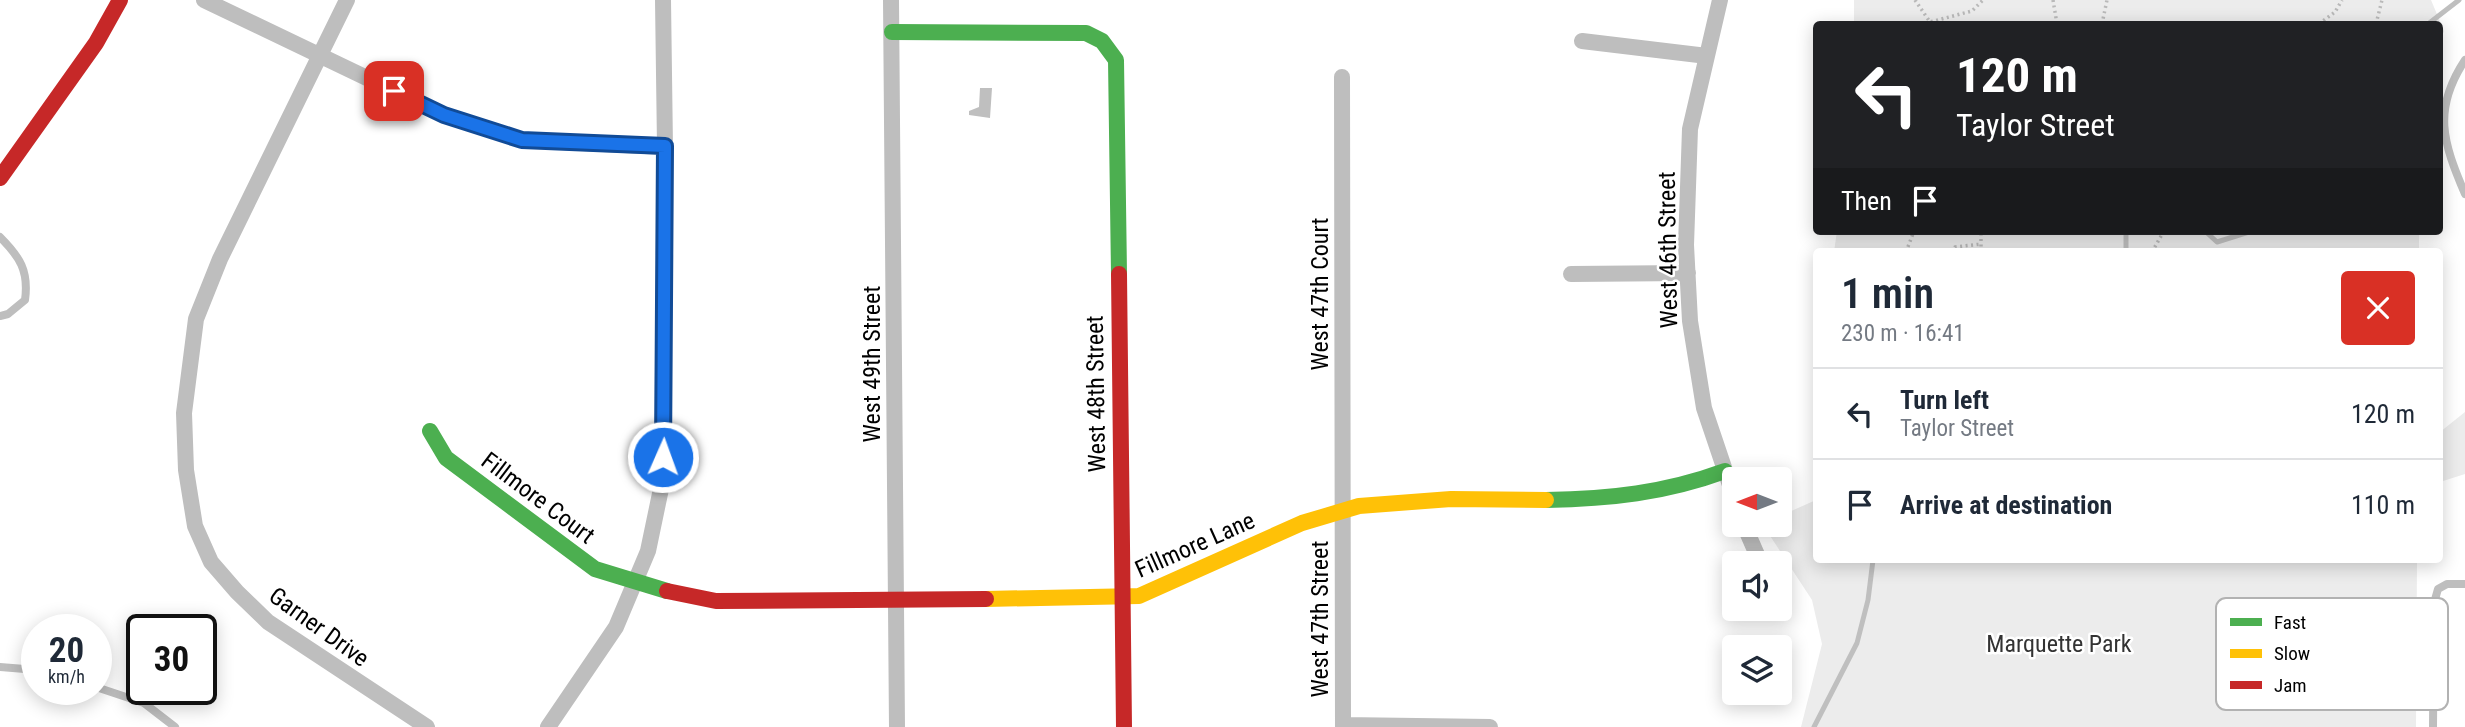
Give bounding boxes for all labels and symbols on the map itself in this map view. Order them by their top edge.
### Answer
pin [364,61,424,121]
street label: West 46th Street [1653,171,1683,329]
street label: West 47th Court [1306,218,1334,370]
street label: West 49th Street [858,286,886,442]
street label: West 48th Street [1081,315,1111,473]
position arrow [626,420,700,494]
street label: Fillmore Court [476,446,600,550]
north arrow [1722,467,1792,537]
street label: Fillmore Lane [1131,506,1259,584]
street label: West 47th Street [1306,541,1334,697]
street label: Garner Drive [264,581,374,673]
legend [2216,598,2448,710]
text: Fast [2274,611,2306,634]
speed limit sign: 30 [126,614,217,705]
park label: Marquette Park [1986,630,2132,658]
text: Slow [2274,642,2310,665]
text: Jam [2274,674,2307,697]

